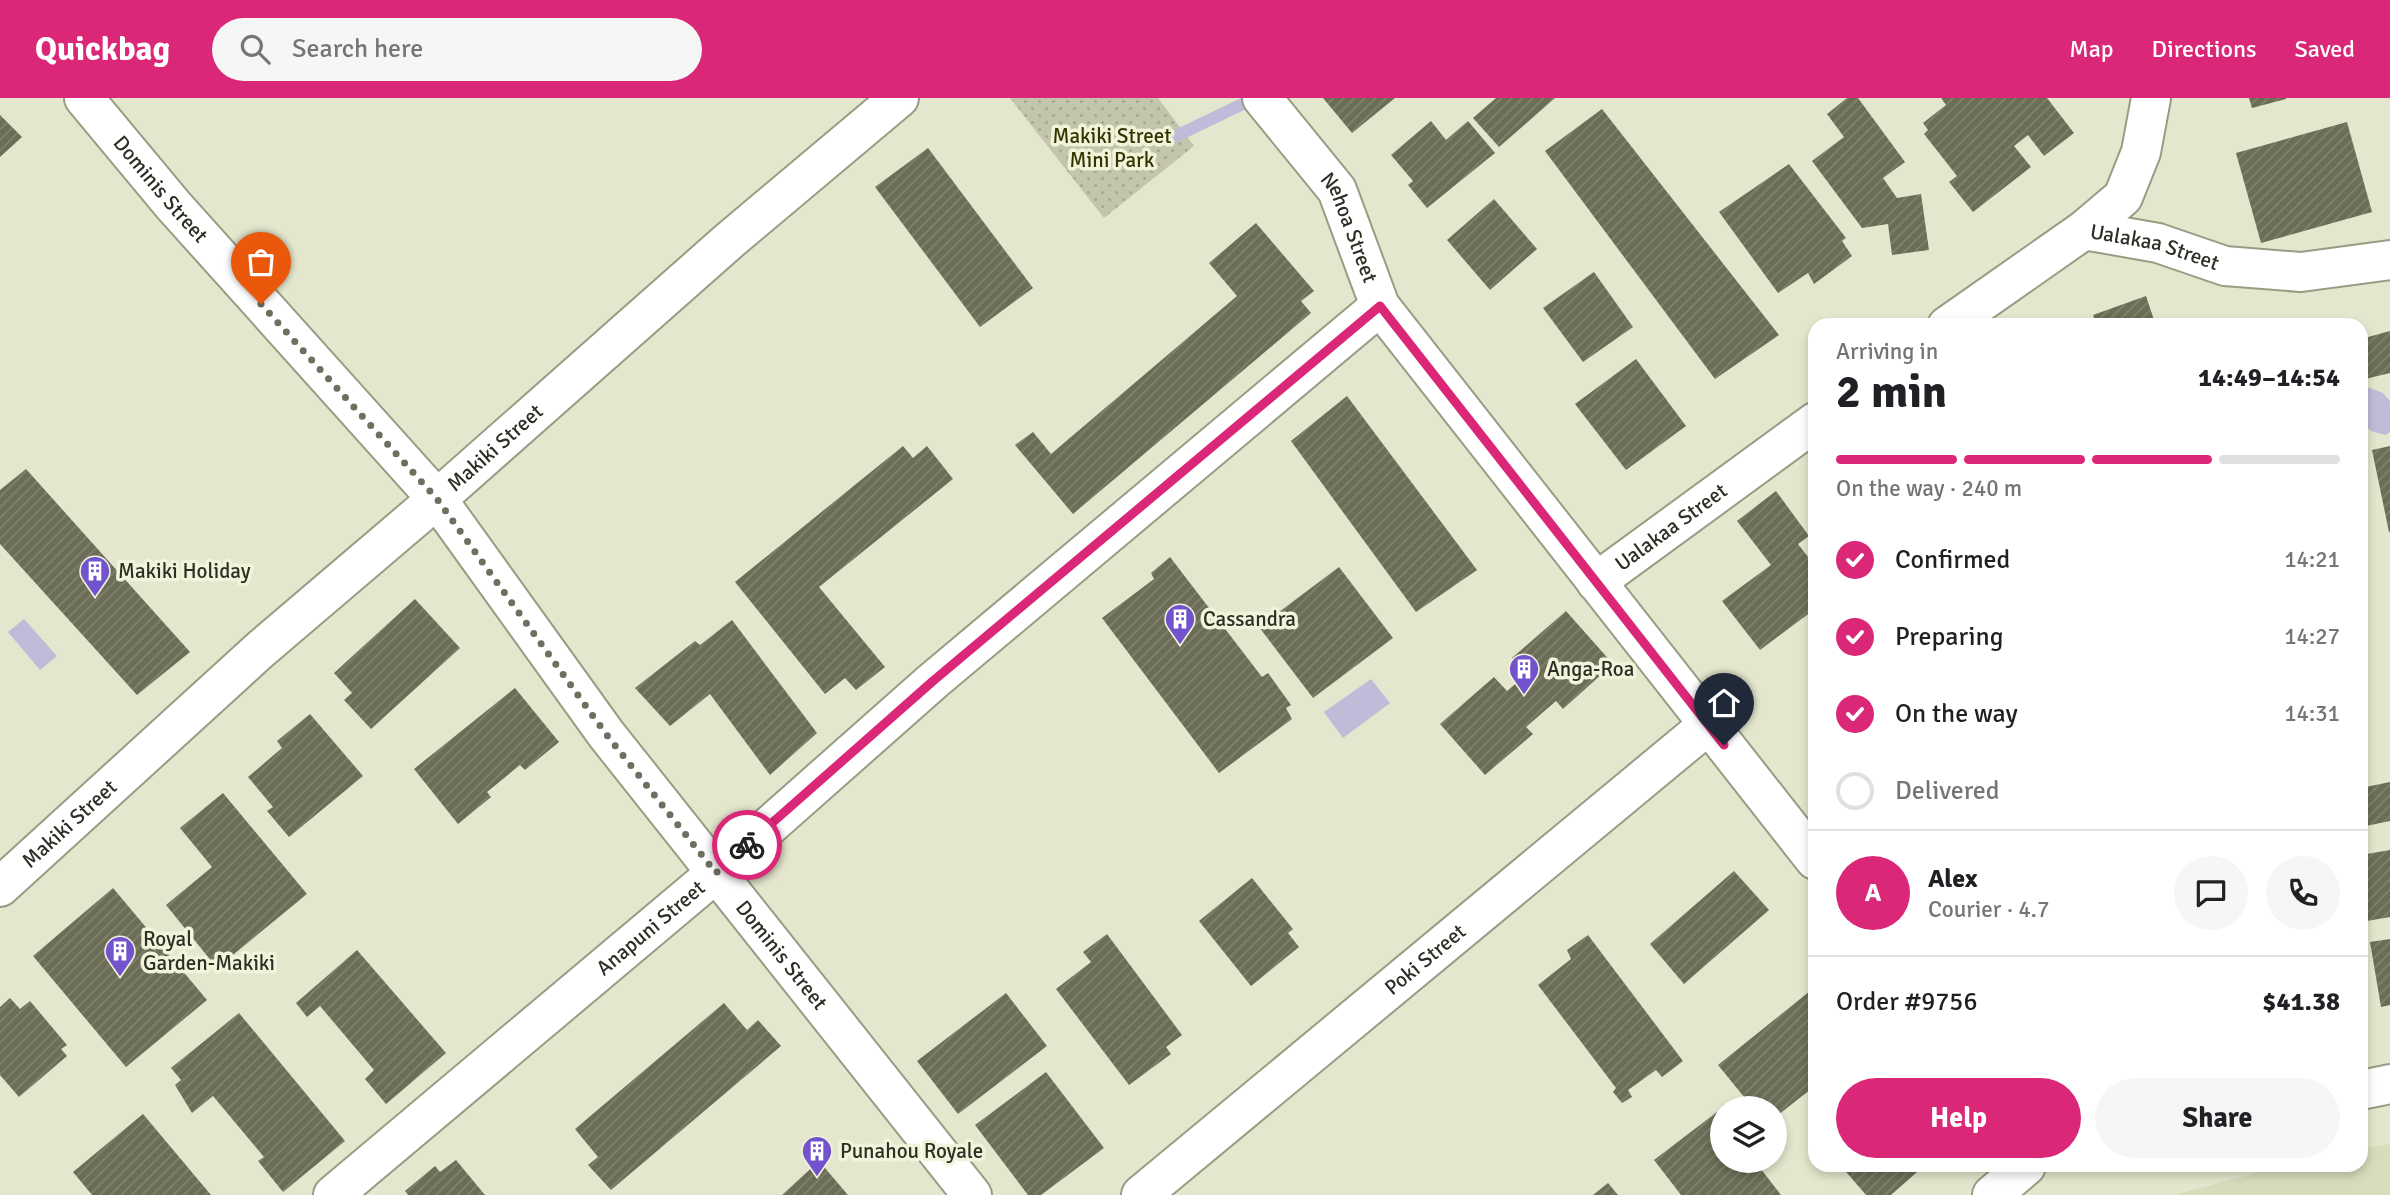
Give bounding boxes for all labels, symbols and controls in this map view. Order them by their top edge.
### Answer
search box [212,18,702,81]
text: Quickbag [35,29,170,70]
icon: search [236,30,274,68]
text: Search here [292,33,423,65]
text: Map [2069,34,2114,64]
text: Directions [2152,34,2257,64]
text: Saved [2295,34,2355,64]
park label: Makiki Street Mini Park [1052,123,1172,173]
street label: Dominis Street [108,130,214,248]
street label: Nehoa Street [1315,167,1383,286]
street label: Ualakaa Street [2088,218,2222,276]
pin [231,232,291,304]
icon: bag [242,243,280,281]
text: Arriving in [1836,337,1938,366]
text: 14:49–14:54 [2198,362,2340,394]
text: 2 min [1836,364,1947,420]
street label: Makiki Street [442,398,548,497]
text: On the way · 240 m [1836,474,2022,503]
street label: Ualakaa Street [1610,478,1732,577]
icon: check [1836,541,1874,579]
text: Confirmed [1895,544,2010,576]
text: 14:21 [2284,545,2340,574]
building icon: Makiki Holiday [78,554,112,598]
place label: Makiki Holiday [118,558,251,584]
building icon: Cassandra [1163,602,1197,646]
place label: Cassandra [1203,606,1296,632]
icon: check [1836,618,1874,656]
text: Preparing [1895,621,2003,653]
text: 14:27 [2284,622,2340,651]
building icon: Anga-Roa [1507,652,1541,696]
place label: Anga-Roa [1547,656,1634,682]
pin [1694,673,1754,745]
icon: home [1705,684,1743,722]
icon: check [1836,695,1874,733]
text: On the way [1895,698,2018,730]
text: 14:31 [2284,699,2340,728]
street label: Makiki Street [17,774,122,873]
text: Delivered [1895,775,2000,807]
courier [712,810,782,880]
icon: bike [728,826,766,864]
button: chat [2174,856,2248,930]
button: phone [2266,856,2340,930]
text: Alex [1928,863,1978,895]
street label: Anapuni Street [591,875,710,981]
text: A [1865,877,1881,909]
street label: Dominis Street [730,895,833,1015]
text: Courier · 4.7 [1928,895,2049,924]
street label: Poki Street [1379,918,1471,1001]
place label: Royal Garden-Makiki [143,926,275,976]
building icon: Royal Garden-Makiki [103,934,137,978]
text: Order #9756 [1836,986,1977,1018]
text: $41.38 [2262,986,2340,1018]
button: Help [1836,1078,2081,1158]
button: Share [2095,1078,2340,1158]
map controls [1710,1096,1787,1173]
button: layers [1710,1096,1787,1173]
building icon: Punahou Royale [800,1134,834,1178]
place label: Punahou Royale [840,1138,983,1164]

